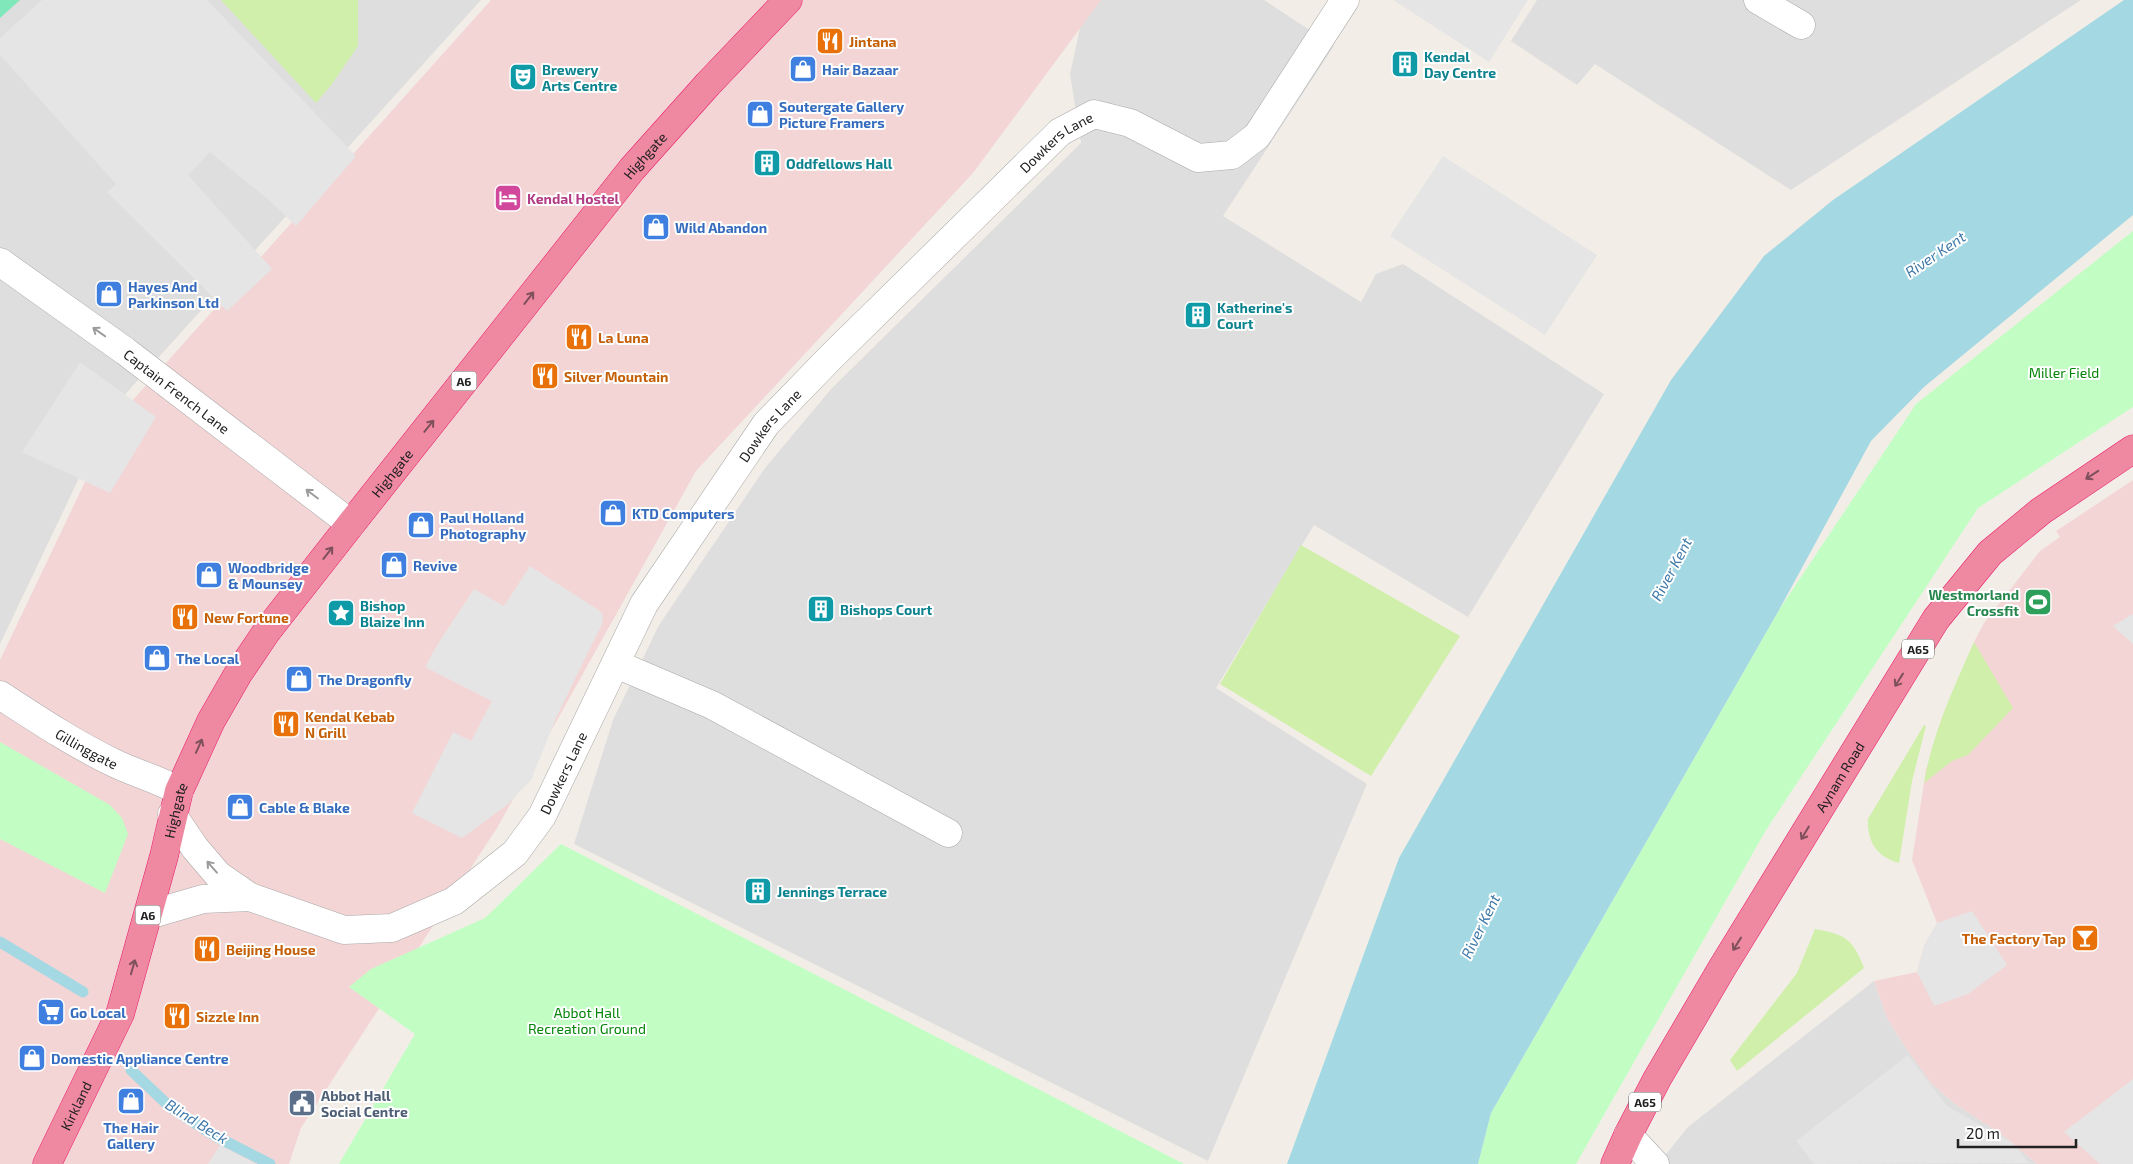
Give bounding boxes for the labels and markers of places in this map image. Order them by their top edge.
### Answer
restaurant icon: Jintana [815,26,845,56]
place label: Jintana [849,33,897,50]
place label: Kendal Day Centre [1424,48,1496,81]
building icon: Kendal Day Centre [1390,49,1420,79]
shop icon: Hair Bazaar [788,54,818,84]
place label: Brewery Arts Centre [542,61,617,94]
place label: Hair Bazaar [822,61,899,78]
theatre icon: Brewery Arts Centre [508,62,538,92]
place label: Soutergate Gallery Picture Framers [779,98,904,131]
shop icon: Soutergate Gallery Picture Framers [745,99,775,129]
building icon: Oddfellows Hall [752,148,782,178]
place label: Oddfellows Hall [786,155,893,172]
hotel icon: Kendal Hostel [493,183,523,213]
place label: Kendal Hostel [527,190,620,207]
shop icon: Wild Abandon [641,212,671,242]
place label: Wild Abandon [675,219,767,236]
place label: Hayes And Parkinson Ltd [128,278,219,311]
shop icon: Hayes And Parkinson Ltd [94,279,124,309]
place label: Katherine's Court [1217,299,1292,332]
building icon: Katherine's Court [1183,300,1213,330]
restaurant icon: La Luna [564,322,594,352]
place label: La Luna [598,329,649,346]
restaurant icon: Silver Mountain [530,361,560,391]
place label: Silver Mountain [564,368,669,385]
shop icon: KTD Computers [598,498,628,528]
place label: KTD Computers [632,505,734,522]
place label: Paul Holland Photography [440,509,526,542]
shop icon: Paul Holland Photography [406,510,436,540]
shop icon: Revive [379,550,409,580]
place label: Revive [413,557,457,574]
place label: Woodbridge & Mounsey [228,559,309,592]
shop icon: Woodbridge & Mounsey [194,560,224,590]
place label: Westmorland Crossfit [1929,586,2019,619]
sports icon: Westmorland Crossfit [2023,587,2053,617]
building icon: Bishops Court [806,594,836,624]
place label: Bishop Blaize Inn [360,597,425,630]
place icon: Bishop Blaize Inn [326,598,356,628]
place label: Bishops Court [840,601,933,618]
restaurant icon: New Fortune [170,602,200,632]
place label: New Fortune [204,609,289,626]
shop icon: The Local [142,643,172,673]
place label: The Local [176,650,240,667]
shop icon: The Dragonfly [284,664,314,694]
place label: The Dragonfly [318,671,412,688]
place label: Kendal Kebab N Grill [305,708,395,741]
restaurant icon: Kendal Kebab N Grill [271,709,301,739]
shop icon: Cable & Blake [225,792,255,822]
place label: Cable & Blake [259,799,350,816]
building icon: Jennings Terrace [743,876,773,906]
place label: Jennings Terrace [777,883,887,900]
bar icon: The Factory Tap [2070,923,2100,953]
place label: The Factory Tap [1962,930,2066,947]
restaurant icon: Beijing House [192,934,222,964]
place label: Beijing House [226,941,316,958]
supermarket icon: Go Local [36,997,66,1027]
restaurant icon: Sizzle Inn [162,1001,192,1031]
place label: Go Local [70,1004,126,1021]
place label: Sizzle Inn [196,1008,259,1025]
shop icon: Domestic Appliance Centre [17,1043,47,1073]
place label: Domestic Appliance Centre [51,1050,229,1067]
shop icon: The Hair Gallery [116,1086,146,1116]
place label: Abbot Hall Social Centre [321,1087,408,1120]
public building icon: Abbot Hall Social Centre [287,1088,317,1118]
place label: The Hair Gallery [103,1119,159,1152]

